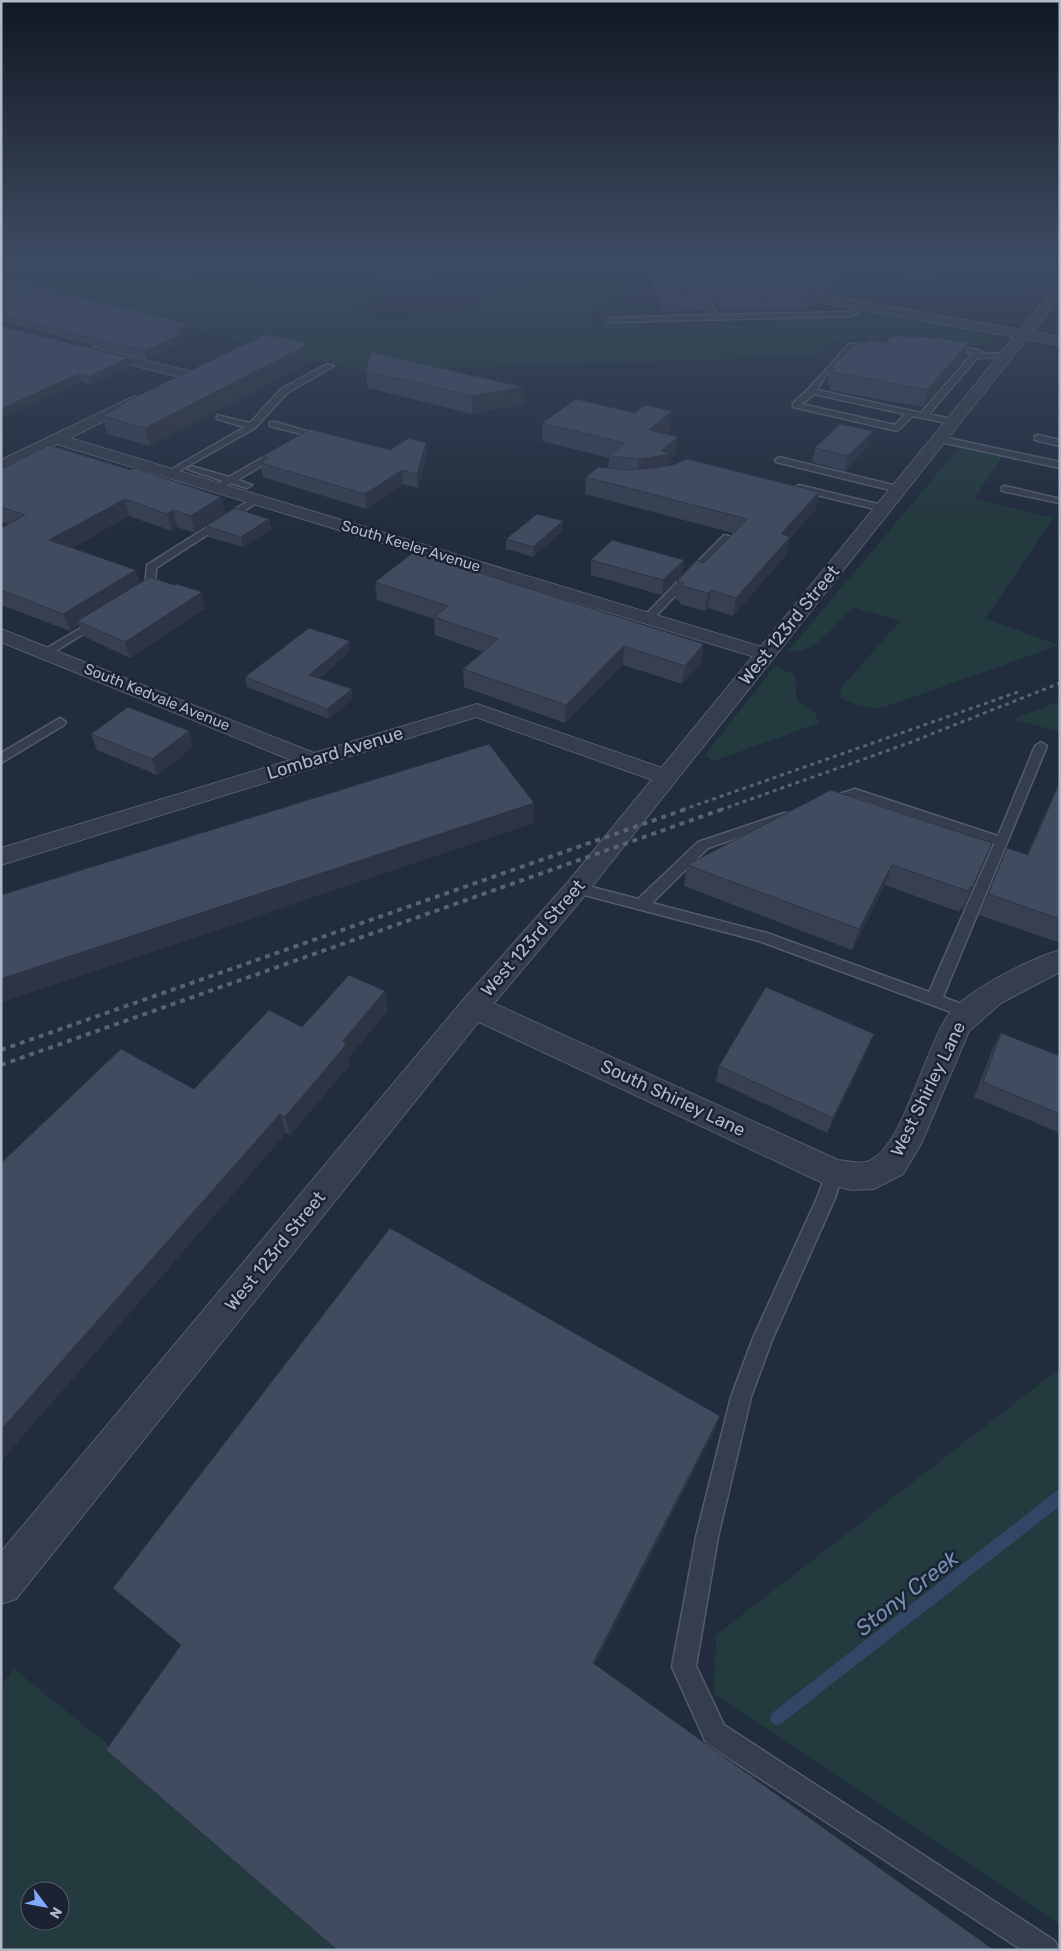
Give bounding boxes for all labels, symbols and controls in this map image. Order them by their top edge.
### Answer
street label: South Keeler Avenue [339,516,483,576]
street label: West 123rd Street [734,561,844,689]
street label: South Kedvale Avenue [81,659,233,735]
street label: Lombard Avenue [264,722,406,784]
street label: West 123rd Street [476,875,590,1001]
street label: West Shirley Lane [886,1018,970,1160]
street label: South Shirley Lane [597,1055,749,1141]
street label: West 123rd Street [220,1187,330,1315]
water label: Stony Creek [850,1544,964,1642]
north arrow [20,1881,70,1931]
text: N [46,1904,65,1921]

